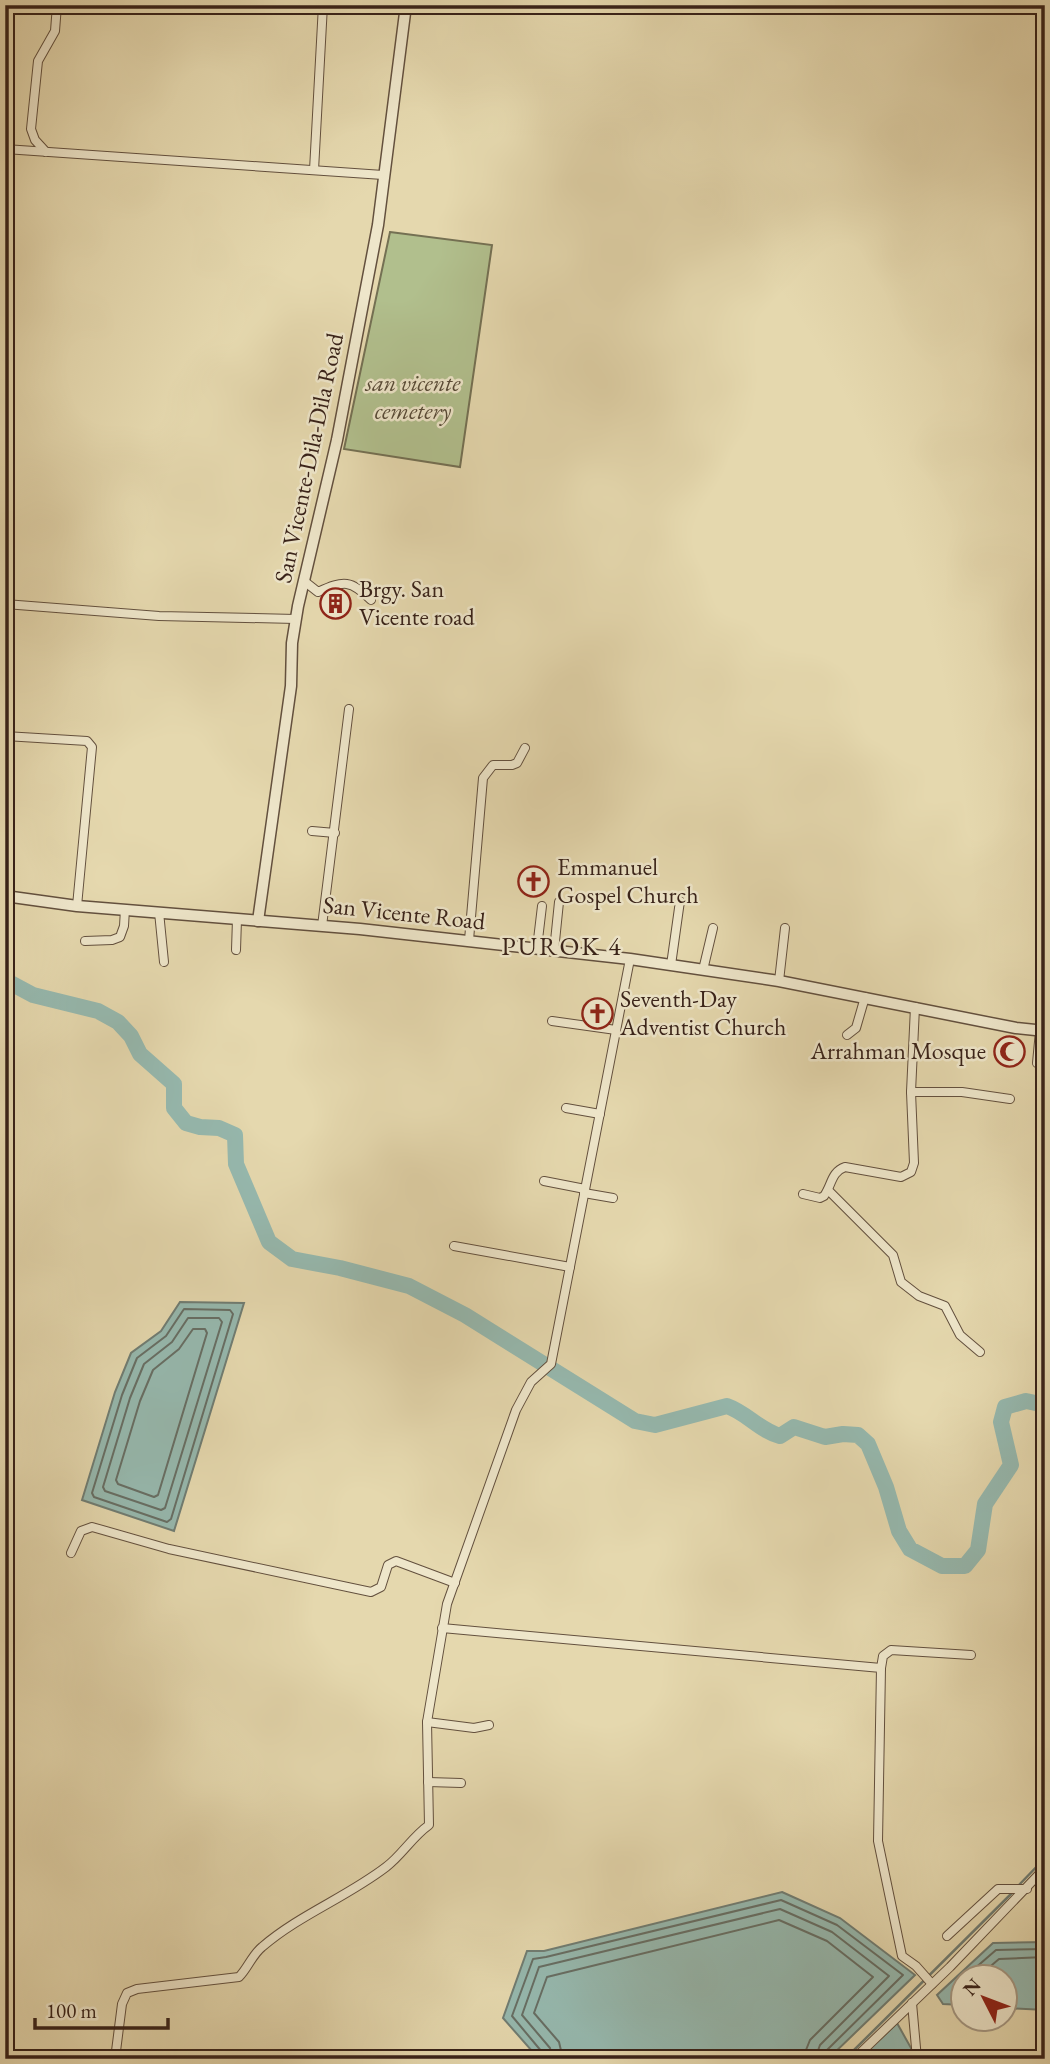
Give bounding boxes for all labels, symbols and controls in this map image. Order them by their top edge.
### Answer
street label: San Vicente-Dila-Dila Road [267,329,350,586]
park label: san vicente cemetery [365,367,461,426]
place label: Brgy. San Vicente road [359,573,476,632]
building icon: Brgy. San Vicente road [319,586,353,620]
place label: Emmanuel Gospel Church [557,851,699,910]
church icon: Emmanuel Gospel Church [517,864,551,898]
street label: San Vicente Road [321,889,488,937]
district label: PUROK 4 [501,929,623,963]
place label: Seventh-Day Adventist Church [619,983,786,1042]
church icon: Seventh-Day Adventist Church [580,996,614,1030]
mosque icon: Arrahman Mosque [992,1034,1026,1068]
place label: Arrahman Mosque [809,1035,986,1066]
north arrow [948,1962,1018,2032]
text: N [957,1972,987,2001]
scale bar [35,1987,168,2031]
text: 100 m [46,1997,97,2024]

